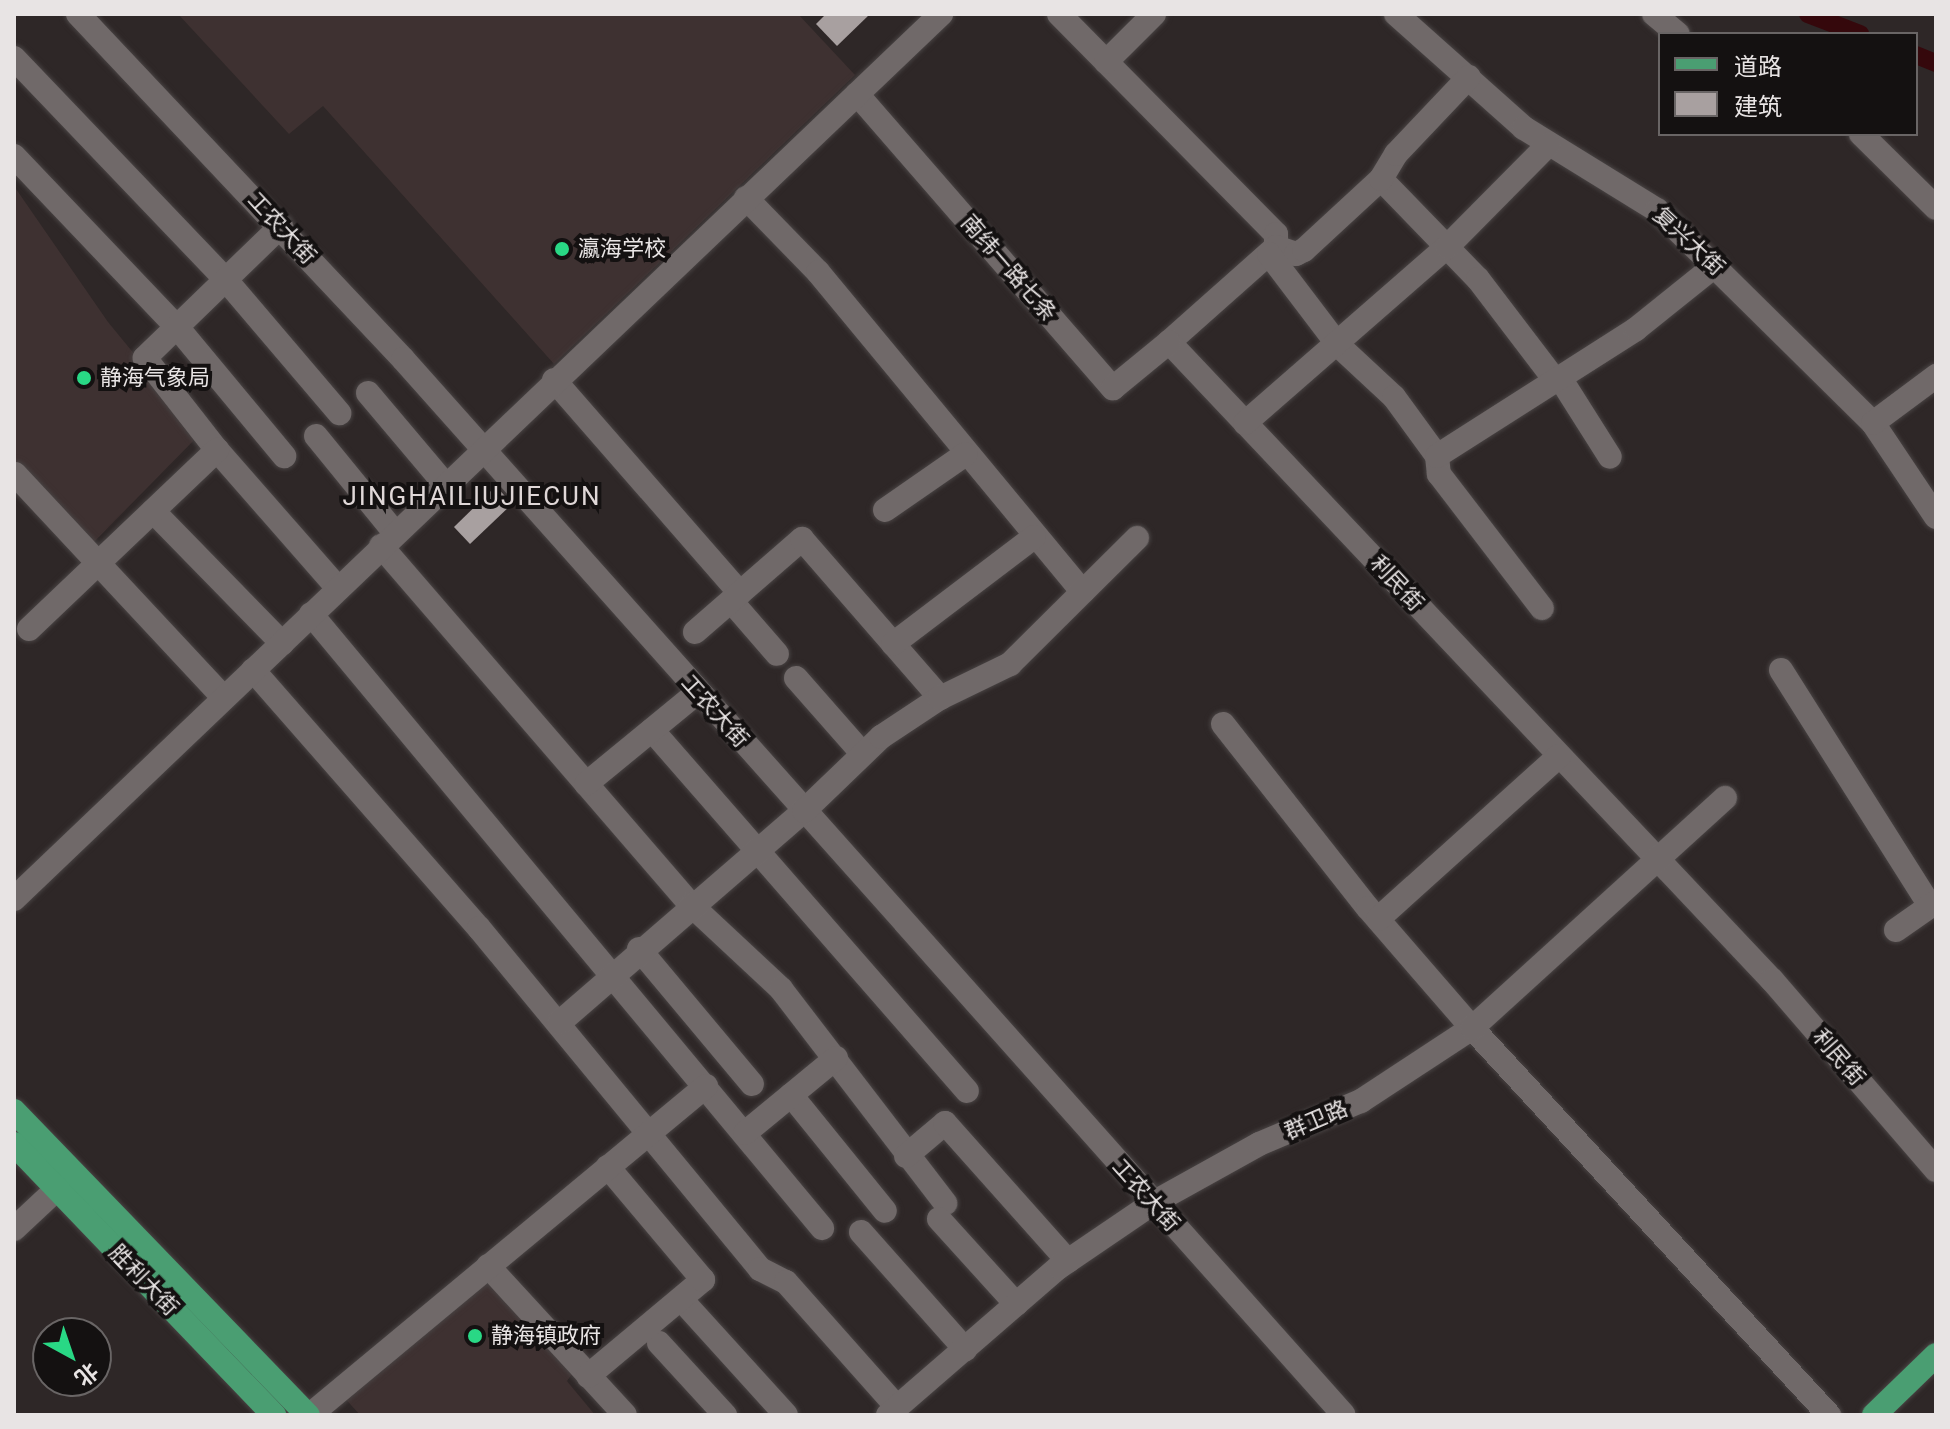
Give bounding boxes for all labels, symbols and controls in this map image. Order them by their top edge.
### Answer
legend [1658,32,1918,136]
text: 道路 [1734,53,1782,81]
text: 建筑 [1734,93,1782,121]
street label: 工农大街 [242,187,322,269]
street label: 复兴大街 [1648,201,1730,281]
street label: 南纬一路七条 [956,210,1062,326]
place label: 瀛海学校 [578,236,666,262]
marker: 瀛海学校 [553,240,571,258]
place label: 静海气象局 [100,365,210,391]
marker: 静海气象局 [75,369,93,387]
district label: JINGHAILIUJIECUN [343,481,601,513]
street label: 利民街 [1365,550,1429,616]
street label: 工农大街 [676,669,754,753]
street label: 利民街 [1807,1023,1871,1091]
street label: 群卫路 [1280,1095,1352,1145]
street label: 工农大街 [1107,1153,1185,1237]
street label: 胜利大街 [104,1239,184,1321]
north arrow [32,1317,112,1397]
place label: 静海镇政府 [491,1323,601,1349]
marker: 静海镇政府 [466,1327,484,1345]
text: 北 [70,1358,103,1391]

